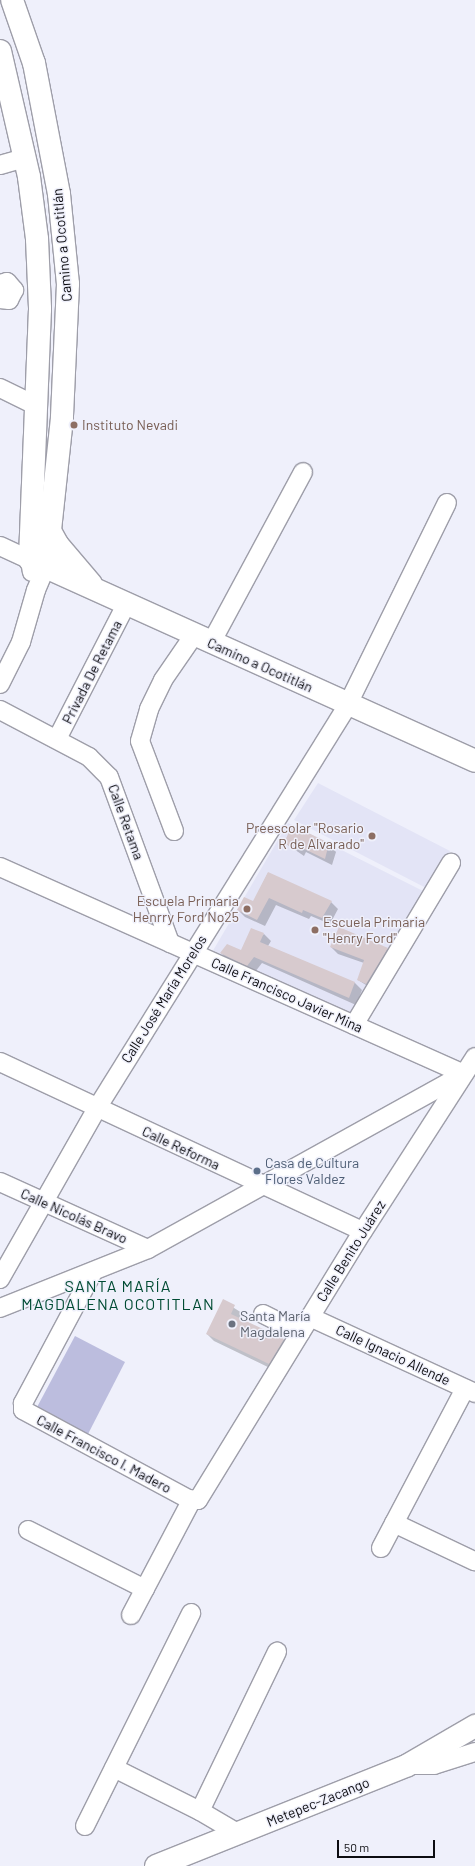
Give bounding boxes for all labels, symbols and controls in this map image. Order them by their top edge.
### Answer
street label: Camino a Ocotitlán [49,188,75,302]
place label: Instituto Nevadi [82,417,178,433]
marker: Instituto Nevadi [69,420,79,430]
street label: Privada De Retama [59,617,125,727]
street label: Camino a Ocotitlán [205,634,315,696]
street label: Calle Retama [105,782,147,862]
place label: Preescolar "Rosario R de Alvarado" [246,820,364,852]
marker: Preescolar "Rosario R de Alvarado" [367,831,377,841]
place label: Escuela Primaria Henrry Ford No25 [133,893,239,926]
marker: Escuela Primaria Henrry Ford No25 [242,904,252,914]
place label: Escuela Primaria "Henry Ford" [323,914,425,946]
marker: Escuela Primaria "Henry Ford" [310,925,320,935]
street label: Calle José María Morelos [118,932,210,1066]
street label: Calle Francisco Javier Mina [209,954,365,1036]
street label: Calle Reforma [139,1123,223,1173]
place label: Casa de Cultura Flores Valdez [265,1155,359,1188]
marker: Casa de Cultura Flores Valdez [252,1166,262,1176]
street label: Calle Nicolás Bravo [18,1185,130,1247]
street label: Calle Benito Juárez [313,1197,389,1305]
district label: SANTA MARÍA MAGDALENA OCOTITLAN [21,1276,215,1314]
place label: Santa María Magdalena [240,1308,310,1340]
marker: Santa María Magdalena [227,1319,237,1329]
street label: Calle Ignacio Allende [333,1321,453,1389]
street label: Calle Francisco I. Madero [34,1411,174,1497]
street label: Metepec-Zacango [264,1774,372,1830]
scale bar [339,1832,437,1858]
text: 50 m [344,1840,369,1854]

